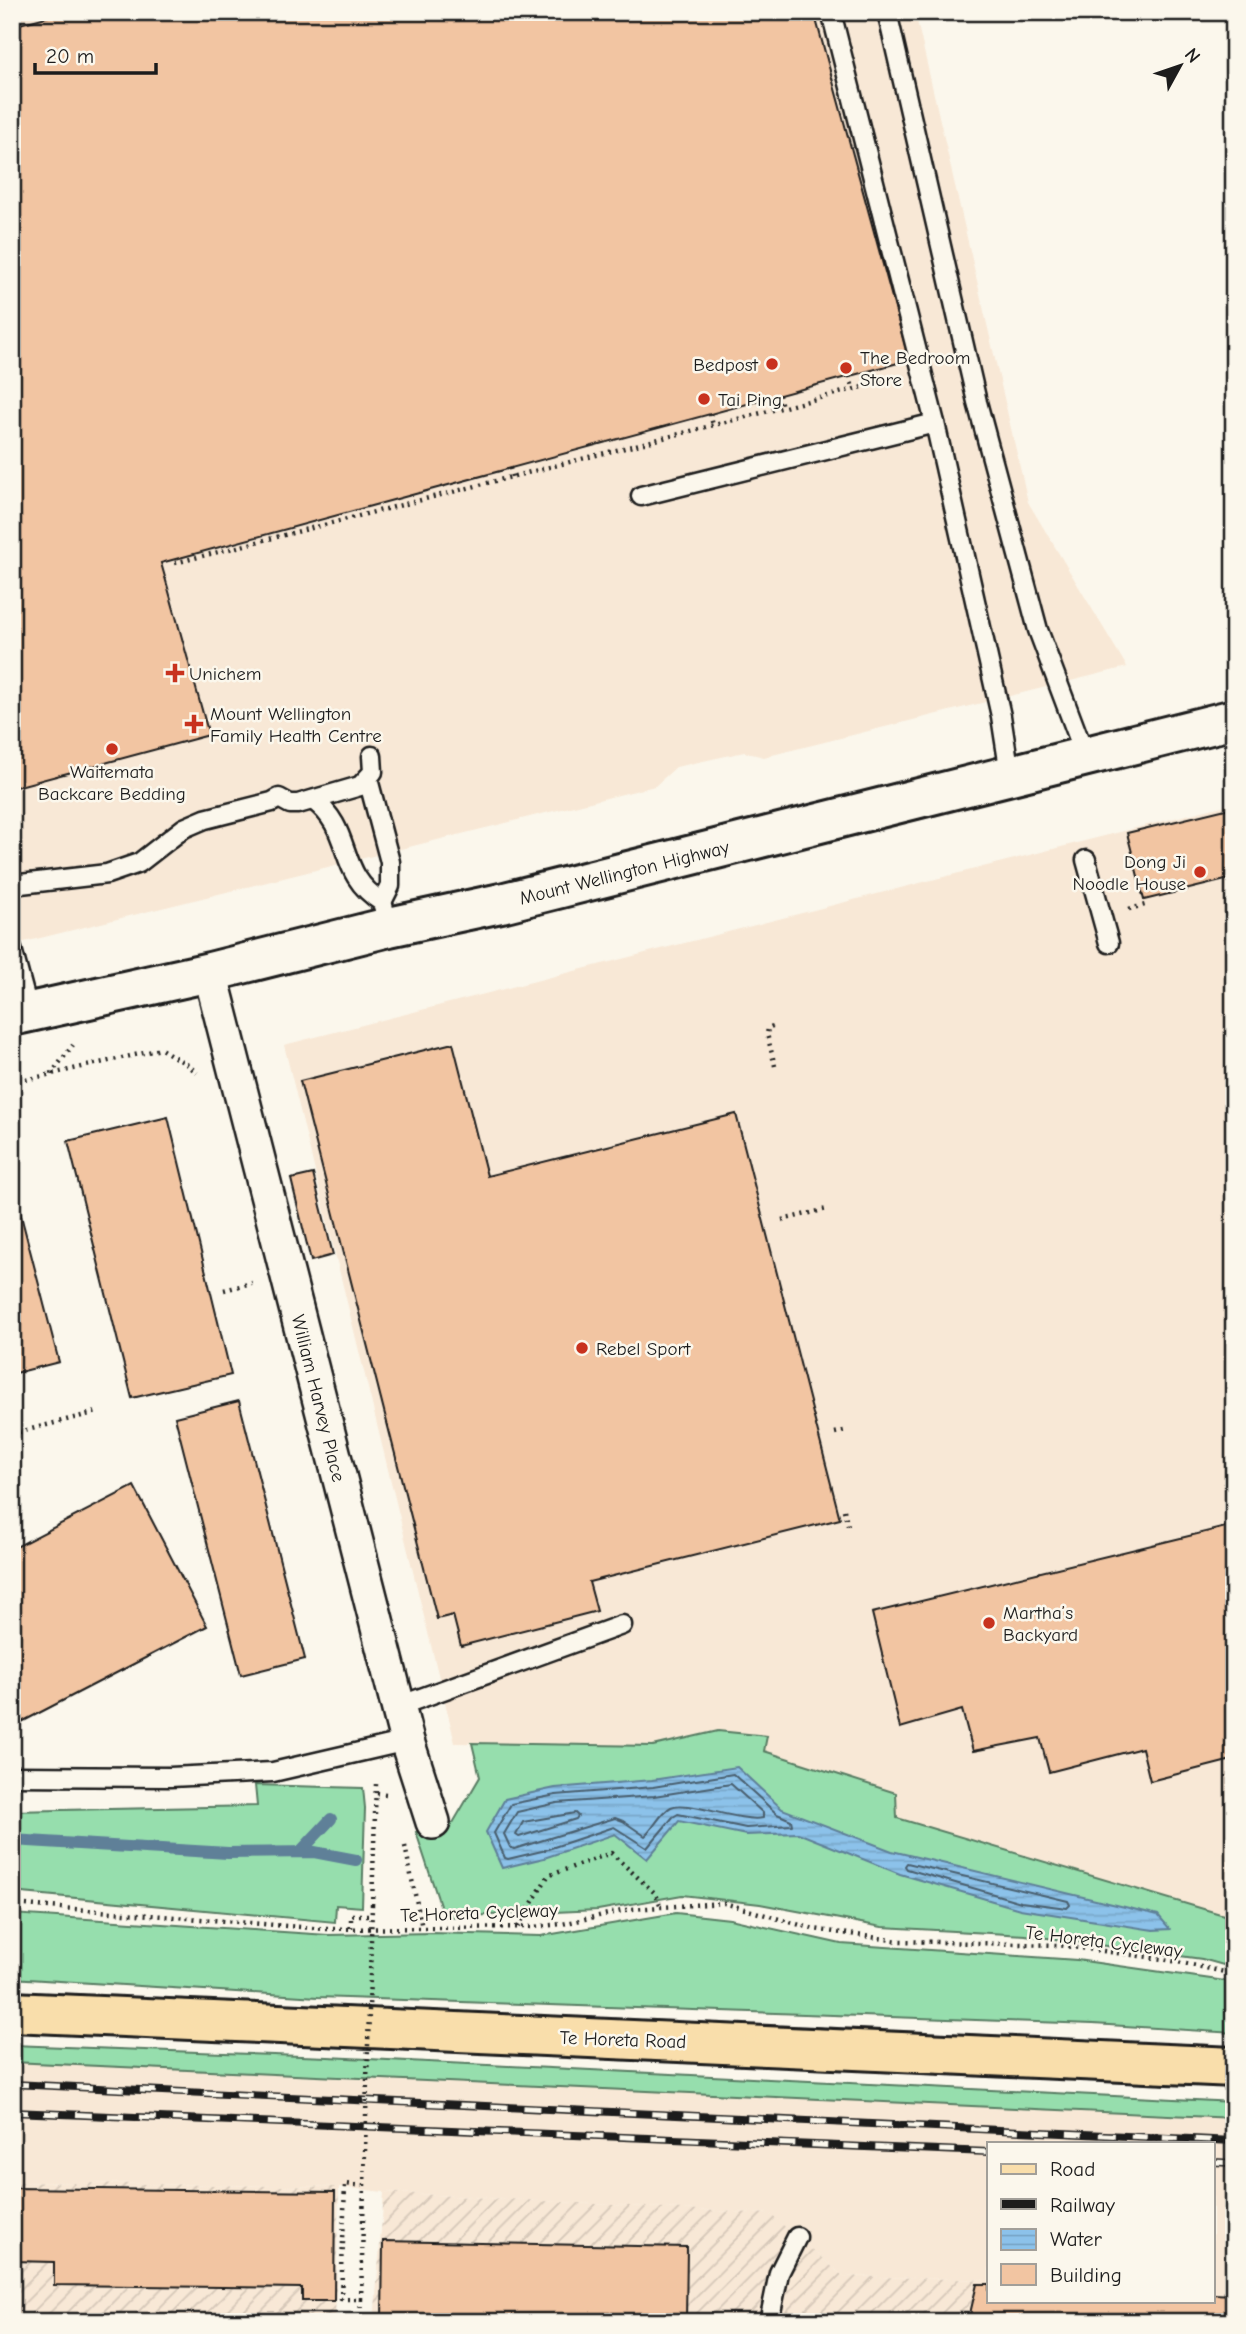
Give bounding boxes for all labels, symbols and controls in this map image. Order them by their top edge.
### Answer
scale bar [35,32,156,76]
north arrow [1144,32,1214,102]
text: 20 m [46,44,94,68]
text: N [1180,44,1205,68]
place label: The Bedroom Store [860,347,970,391]
place label: Bedpost [693,354,759,376]
marker: Bedpost [764,356,780,372]
marker: The Bedroom Store [838,360,854,376]
place label: Tai Ping [718,389,782,411]
marker: Tai Ping [696,391,712,407]
place label: Unichem [189,663,262,685]
marker: Unichem [167,665,183,681]
place label: Mount Wellington Family Health Centre [210,703,382,747]
marker: Mount Wellington Family Health Centre [184,714,204,734]
marker: Waitemata Backcare Bedding [104,741,120,757]
place label: Waitemata Backcare Bedding [38,761,186,805]
street label: Mount Wellington Highway [517,836,732,910]
place label: Dong Ji Noodle House [1072,851,1186,895]
marker: Dong Ji Noodle House [1192,864,1208,880]
street label: William Harvey Place [287,1312,349,1484]
place label: Rebel Sport [596,1338,691,1360]
marker: Rebel Sport [574,1340,590,1356]
place label: Martha’s Backyard [1003,1602,1078,1646]
marker: Martha’s Backyard [981,1615,997,1631]
street label: Te Horeta Cycleway [400,1899,559,1927]
street label: Te Horeta Cycleway [1024,1921,1184,1963]
street label: Te Horeta Road [559,2027,687,2053]
legend [987,2142,1214,2302]
text: Road [1050,2157,1095,2181]
text: Railway [1050,2193,1115,2217]
text: Water [1050,2227,1103,2251]
text: Building [1050,2263,1122,2287]

